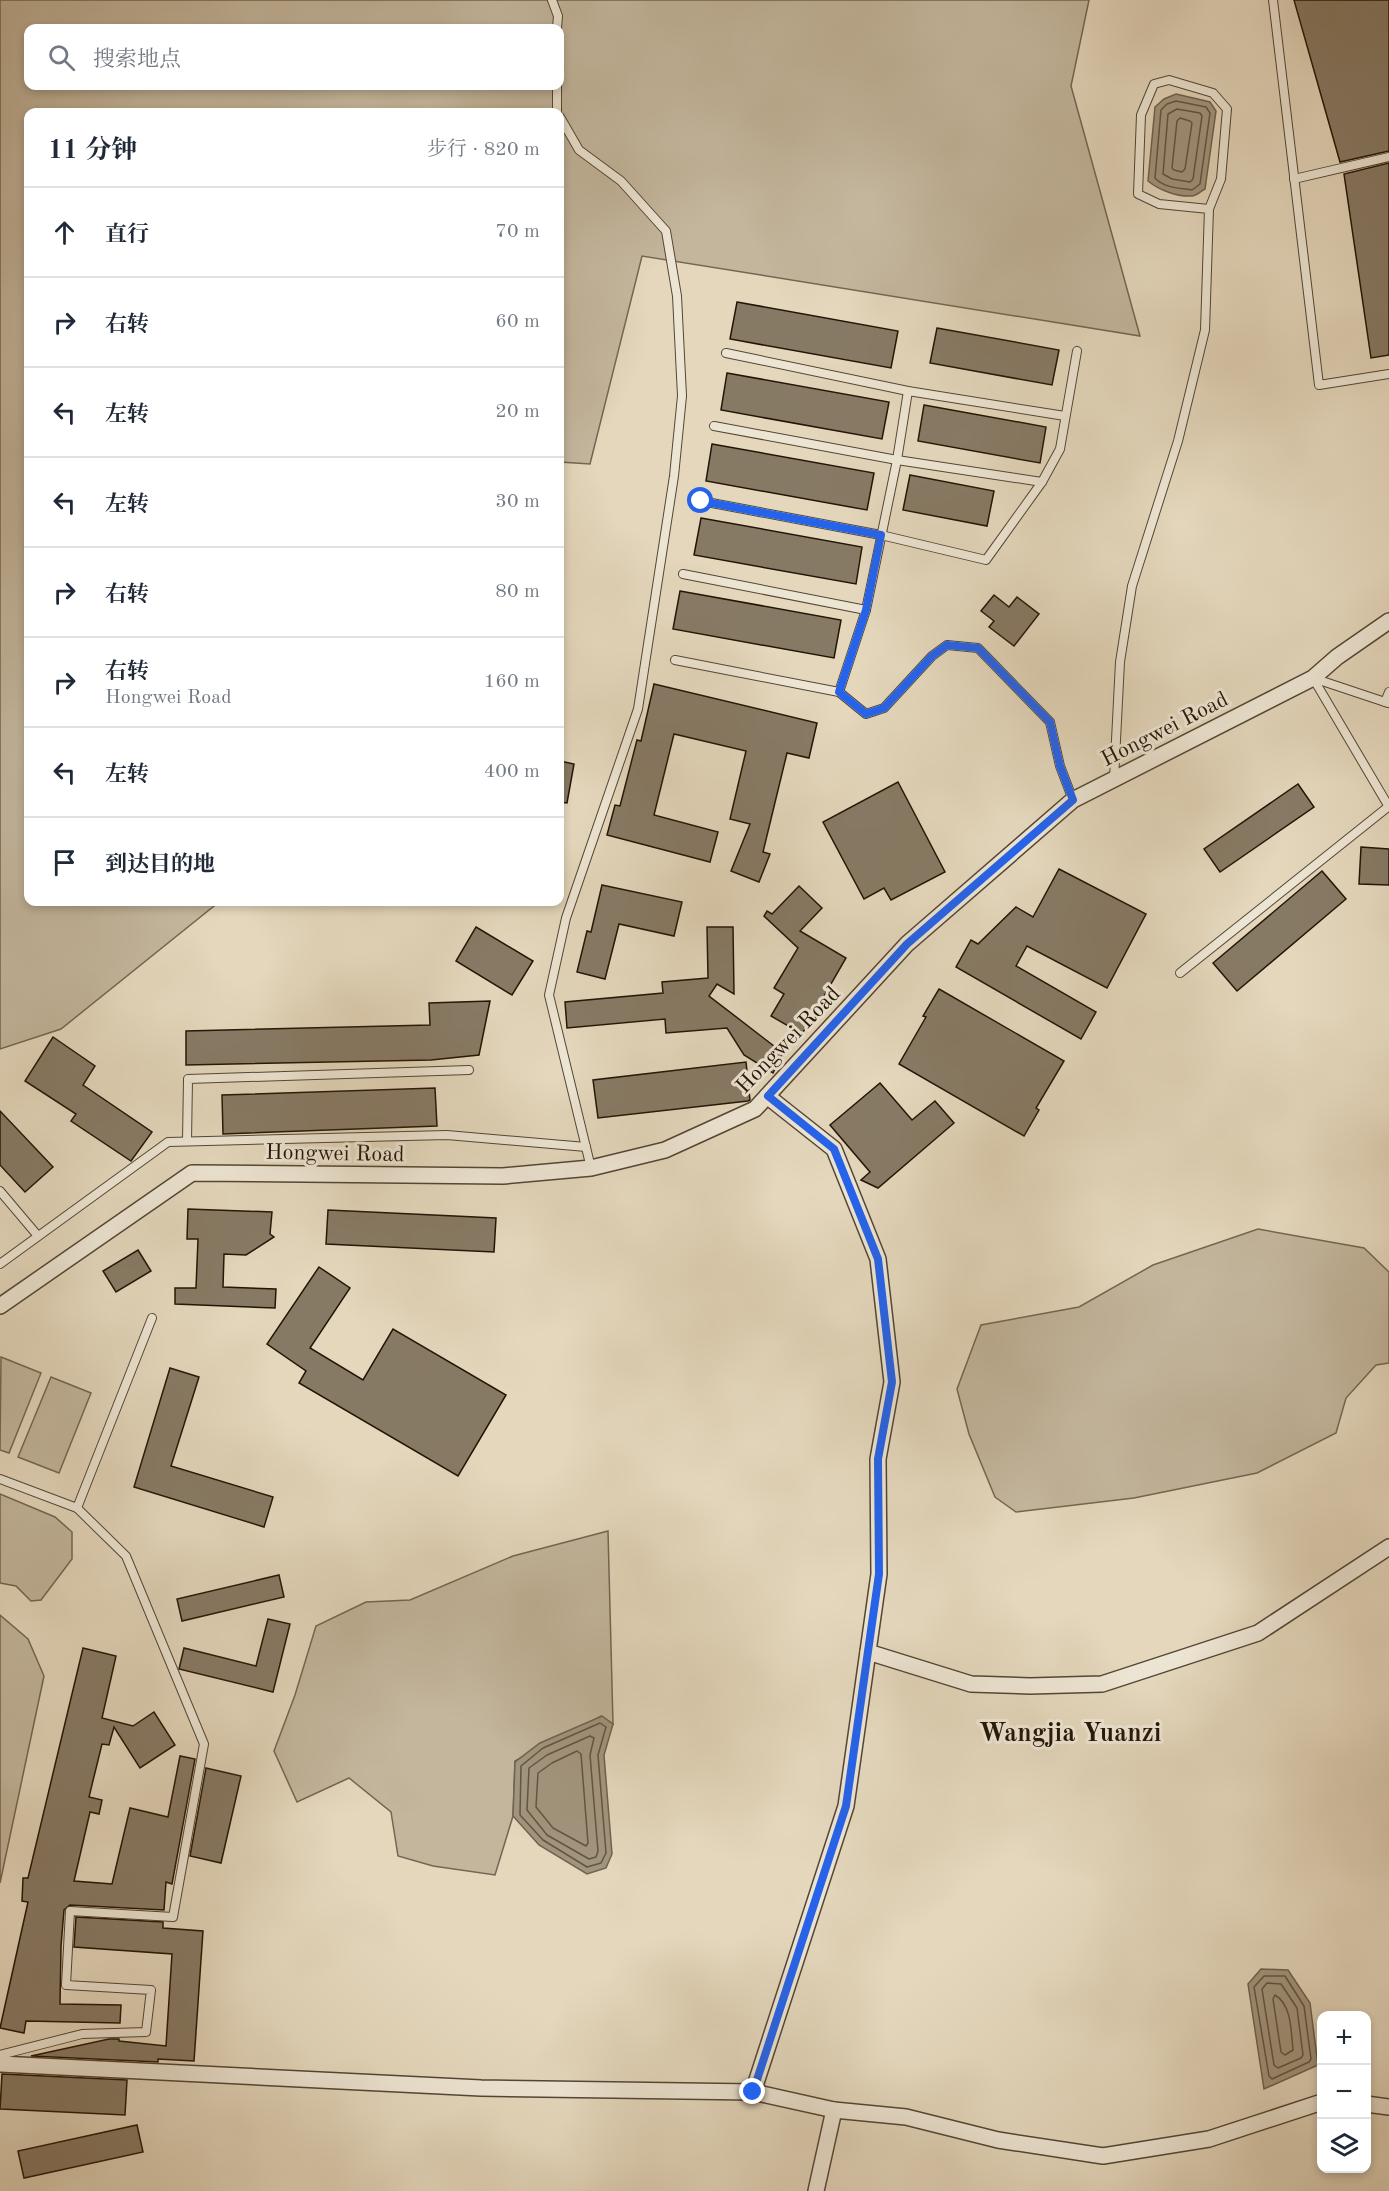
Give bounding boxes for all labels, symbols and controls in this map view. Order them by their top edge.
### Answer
search box [24,24,564,90]
icon: search [45,41,78,74]
text: 搜索地点 [93,49,181,71]
text: 11 分钟 [48,138,137,164]
text: 步行 · 820 m [427,140,540,160]
icon: ahead [48,216,81,249]
text: 70 m [495,222,540,242]
text: 直行 [105,224,149,246]
icon: right [48,306,81,339]
text: 60 m [495,312,540,332]
text: 右转 [105,314,149,336]
icon: left [48,396,81,429]
text: 20 m [495,402,540,422]
text: 左转 [105,404,149,426]
icon: left [48,486,81,519]
route start [687,487,713,513]
text: 30 m [495,492,540,512]
text: 左转 [105,494,149,516]
icon: right [48,576,81,609]
text: 80 m [495,582,540,602]
text: 右转 [105,584,149,606]
text: 右转 [105,661,149,683]
icon: right [48,666,81,699]
text: 160 m [484,672,540,692]
text: Hongwei Road [105,688,232,708]
street label: Hongwei Road [1098,688,1232,771]
icon: left [48,756,81,789]
text: 400 m [484,762,540,782]
text: 左转 [105,764,149,786]
icon: arrive [48,846,81,879]
text: 到达目的地 [105,854,215,876]
street label: Hongwei Road [732,983,845,1098]
street label: Hongwei Road [265,1142,405,1166]
district label: Wangjia Yuanzi [979,1721,1161,1747]
map controls [1317,2011,1371,2173]
button: + [1317,2011,1371,2065]
button: − [1317,2065,1371,2119]
route end [739,2078,765,2104]
button: layers [1317,2119,1371,2173]

